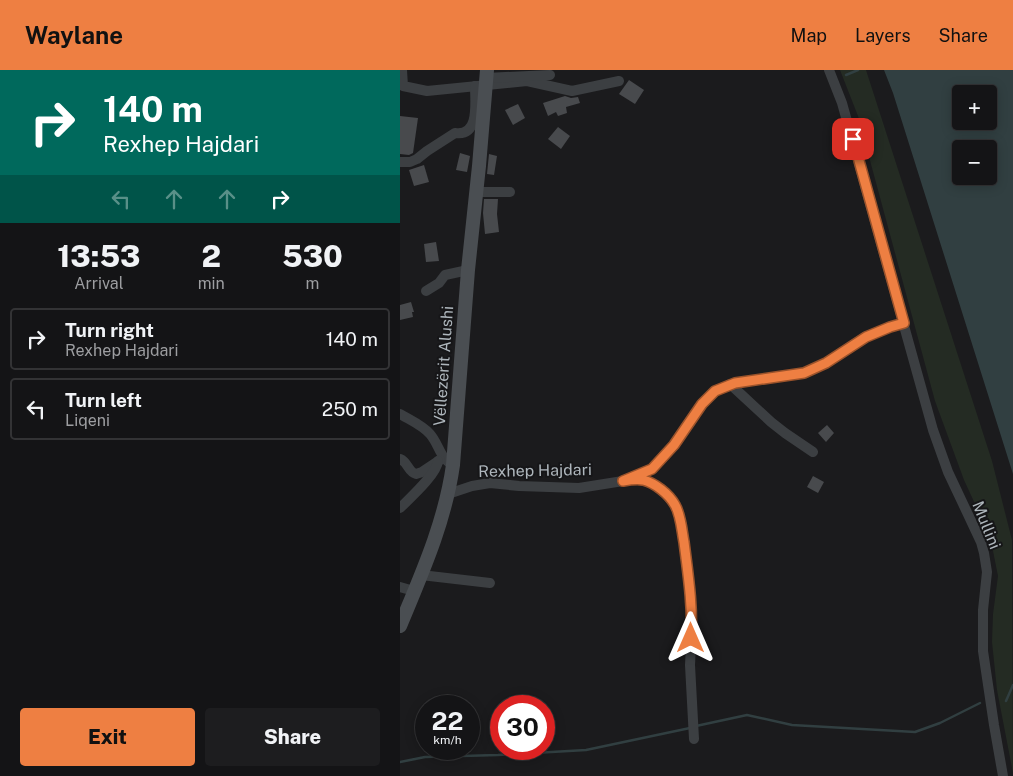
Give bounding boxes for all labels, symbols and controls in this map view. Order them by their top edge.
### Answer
text: Waylane [25,21,123,49]
text: Map [791,25,827,46]
text: Layers [855,25,911,46]
text: Share [939,25,988,46]
map controls [952,85,997,185]
button: + [952,85,997,130]
text: 140 m [103,89,203,130]
icon: right [20,90,85,155]
pin [832,118,874,160]
icon: arrive [839,125,867,153]
text: Rexhep Hajdari [103,131,259,157]
button: − [952,140,997,185]
icon: left [107,185,135,213]
icon: ahead [160,185,188,213]
icon: ahead [213,185,241,213]
icon: right [266,185,294,213]
text: 13:53 [57,238,141,274]
text: 2 [201,238,221,274]
text: 530 [282,238,343,274]
text: Arrival [74,274,124,293]
text: min [198,274,225,293]
text: m [305,274,319,293]
street label: Vëllezërit Alushi [430,305,457,427]
text: Turn right [65,319,154,341]
icon: right [22,325,50,353]
text: 140 m [326,328,378,350]
text: Rexhep Hajdari [65,341,179,360]
text: Turn left [65,389,142,411]
icon: left [22,395,50,423]
text: 250 m [322,398,378,420]
text: Liqeni [65,411,110,430]
street label: Rexhep Hajdari [478,460,592,481]
street label: Mullini [968,498,1005,552]
position arrow [664,611,716,663]
speed limit sign: 30 [490,695,555,760]
text: 22 [432,706,463,736]
button: Exit [20,708,195,766]
button: Share [205,708,380,766]
text: km/h [433,733,462,747]

